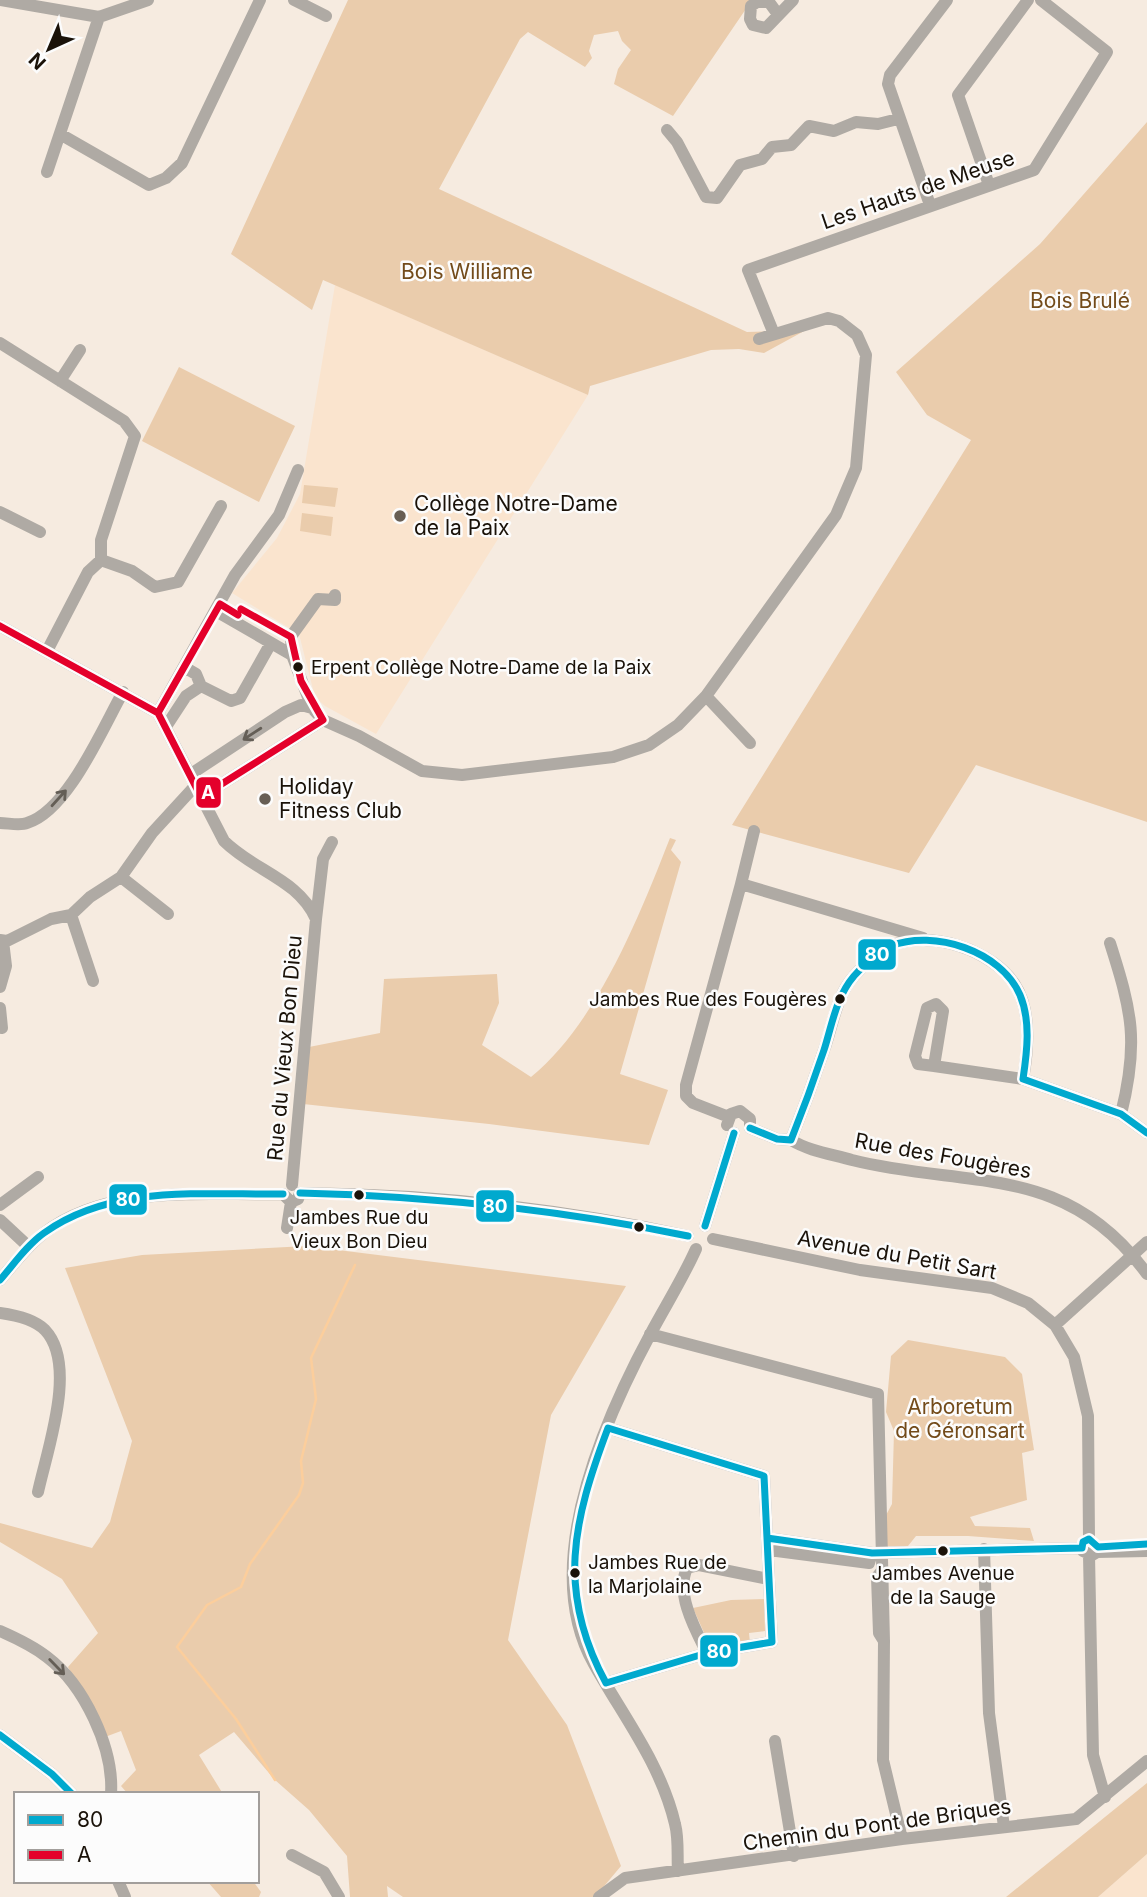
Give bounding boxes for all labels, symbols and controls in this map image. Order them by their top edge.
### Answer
north arrow [14,14,84,84]
text: N [24,48,51,74]
street label: Les Hauts de Meuse [818,145,1018,234]
park label: Bois Williame [401,259,533,284]
park label: Bois Brulé [1030,288,1130,313]
place label: Collège Notre-Dame de la Paix [414,491,618,540]
marker: Collège Notre-Dame de la Paix [392,508,408,524]
place label: Erpent Collège Notre-Dame de la Paix [311,656,651,679]
marker: Erpent Collège Notre-Dame de la Paix [291,660,305,674]
one-way arrow [243,727,262,741]
place label: Holiday Fitness Club [279,774,402,823]
line badge: A [195,776,222,809]
text: A [201,781,215,804]
one-way arrow [51,789,67,807]
marker: Holiday Fitness Club [257,791,273,807]
street label: Rue du Vieux Bon Dieu [262,934,307,1162]
line badge: 80 [857,938,897,971]
text: 80 [864,943,890,966]
place label: Jambes Rue des Fougères [589,988,827,1011]
marker: Jambes Rue des Fougères [833,992,847,1006]
street label: Rue des Fougères [853,1128,1033,1183]
line badge: 80 [108,1183,148,1216]
text: 80 [115,1188,141,1211]
marker: Jambes Rue du Vieux Bon Dieu [352,1188,366,1202]
line badge: 80 [475,1189,515,1223]
text: 80 [482,1195,508,1218]
place label: Jambes Rue du Vieux Bon Dieu [290,1206,429,1253]
unlabelled marker [632,1220,646,1234]
street label: Avenue du Petit Sart [796,1225,999,1284]
park label: Arboretum de Géronsart [895,1394,1025,1443]
marker: Jambes Avenue de la Sauge [936,1544,950,1558]
place label: Jambes Rue de la Marjolaine [588,1551,727,1598]
place label: Jambes Avenue de la Sauge [872,1562,1014,1609]
marker: Jambes Rue de la Marjolaine [568,1566,582,1580]
line badge: 80 [699,1634,739,1668]
text: 80 [706,1640,732,1663]
one-way arrow [49,1658,66,1675]
legend [14,1792,259,1883]
street label: Chemin du Pont de Briques [741,1793,1013,1856]
text: 80 [77,1807,103,1832]
text: A [77,1842,92,1867]

